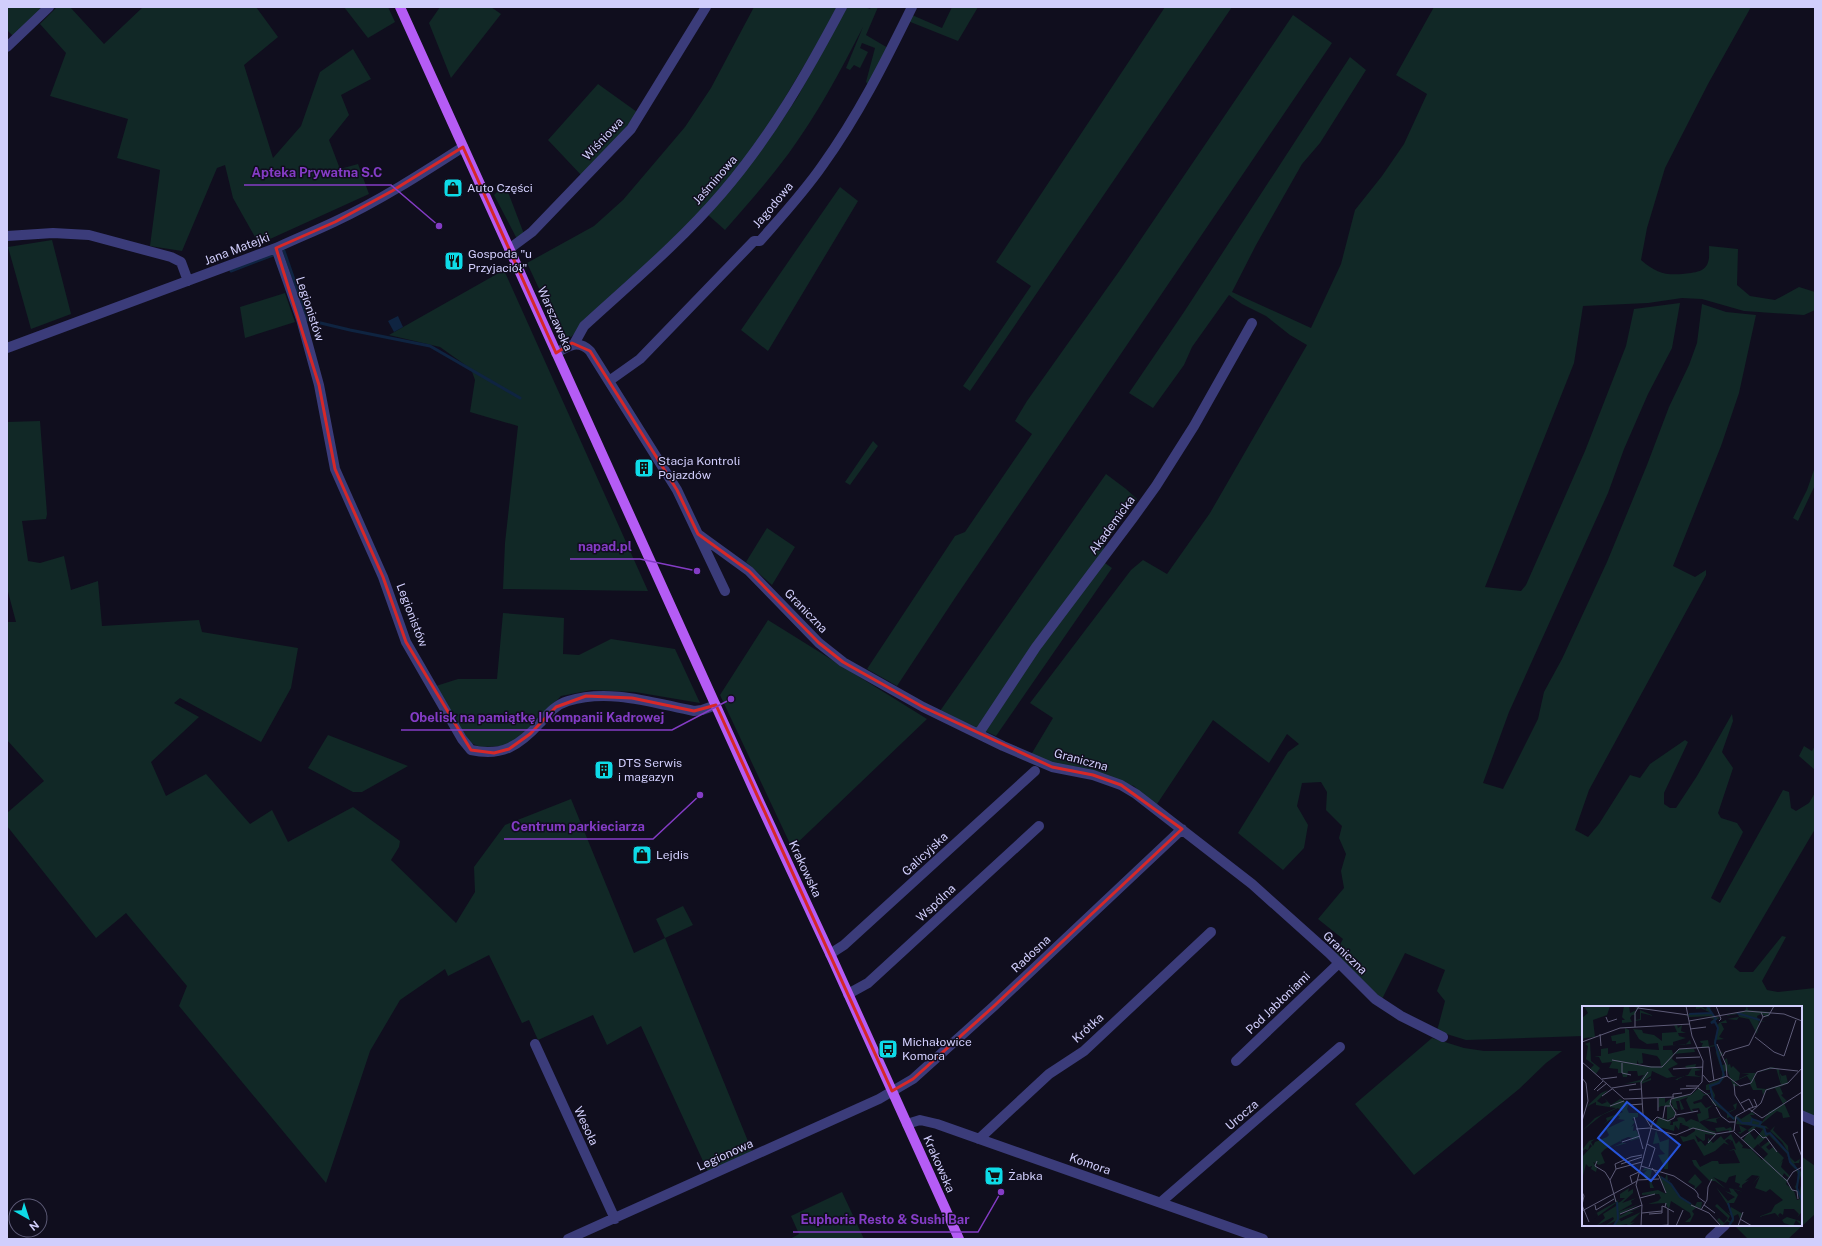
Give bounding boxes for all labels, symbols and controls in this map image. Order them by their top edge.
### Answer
street label: Wiśniowa [580,115,626,163]
street label: Jaśminowa [690,153,740,207]
callout: Apteka Prywatna S.C [244,160,391,185]
text: Apteka Prywatna S.C [252,165,382,180]
shop icon: Auto Części [442,177,464,199]
street label: Jagodowa [750,179,796,231]
place label: Auto Części [467,181,533,195]
street label: Jana Matejki [202,230,272,268]
place label: Gospoda "u Przyjaciół" [468,247,532,275]
restaurant icon: Gospoda "u Przyjaciół" [443,250,465,272]
street label: Legionistów [293,275,327,344]
street label: Warszawska [535,285,575,353]
place label: Stacja Kontroli Pojazdów [658,454,740,482]
building icon: Stacja Kontroli Pojazdów [633,457,655,479]
street label: Akademicka [1086,493,1138,557]
callout: napad.pl [570,534,640,559]
text: napad.pl [578,539,632,554]
street label: Legionistów [393,581,431,649]
street label: Graniczna [782,586,830,636]
callout: Obelisk na pamiątkę I Kompanii Kadrowej [401,705,672,730]
text: Obelisk na pamiątkę I Kompanii Kadrowej [410,710,664,725]
street label: Graniczna [1052,746,1110,774]
place label: DTS Serwis i magazyn [618,756,682,784]
building icon: DTS Serwis i magazyn [593,759,615,781]
callout: Centrum parkieciarza [504,814,653,839]
text: Centrum parkieciarza [511,819,645,834]
street label: Galicyjska [899,829,951,879]
street label: Krakowska [786,838,824,900]
shop icon: Lejdis [631,844,653,866]
place label: Lejdis [656,848,689,862]
street label: Wspólna [914,881,958,925]
street label: Graniczna [1320,929,1370,977]
street label: Radosna [1009,932,1053,976]
street label: Pod Jabłoniami [1243,969,1313,1037]
inset map [1582,1006,1802,1226]
street label: Krótka [1070,1010,1106,1046]
place label: Michałowice Komora [902,1035,972,1063]
bus stop icon: Michałowice Komora [877,1038,899,1060]
street label: Urocza [1223,1097,1261,1133]
street label: Wesoła [571,1104,601,1148]
street label: Krakowska [920,1133,958,1195]
street label: Legionowa [695,1136,755,1174]
street label: Komora [1067,1150,1113,1178]
supermarket icon: Żabka [983,1165,1005,1187]
place label: Żabka [1008,1169,1043,1183]
north arrow [8,1198,48,1238]
callout: Euphoria Resto & Sushi Bar [793,1207,978,1232]
text: Euphoria Resto & Sushi Bar [800,1212,970,1227]
text: N [27,1218,41,1233]

